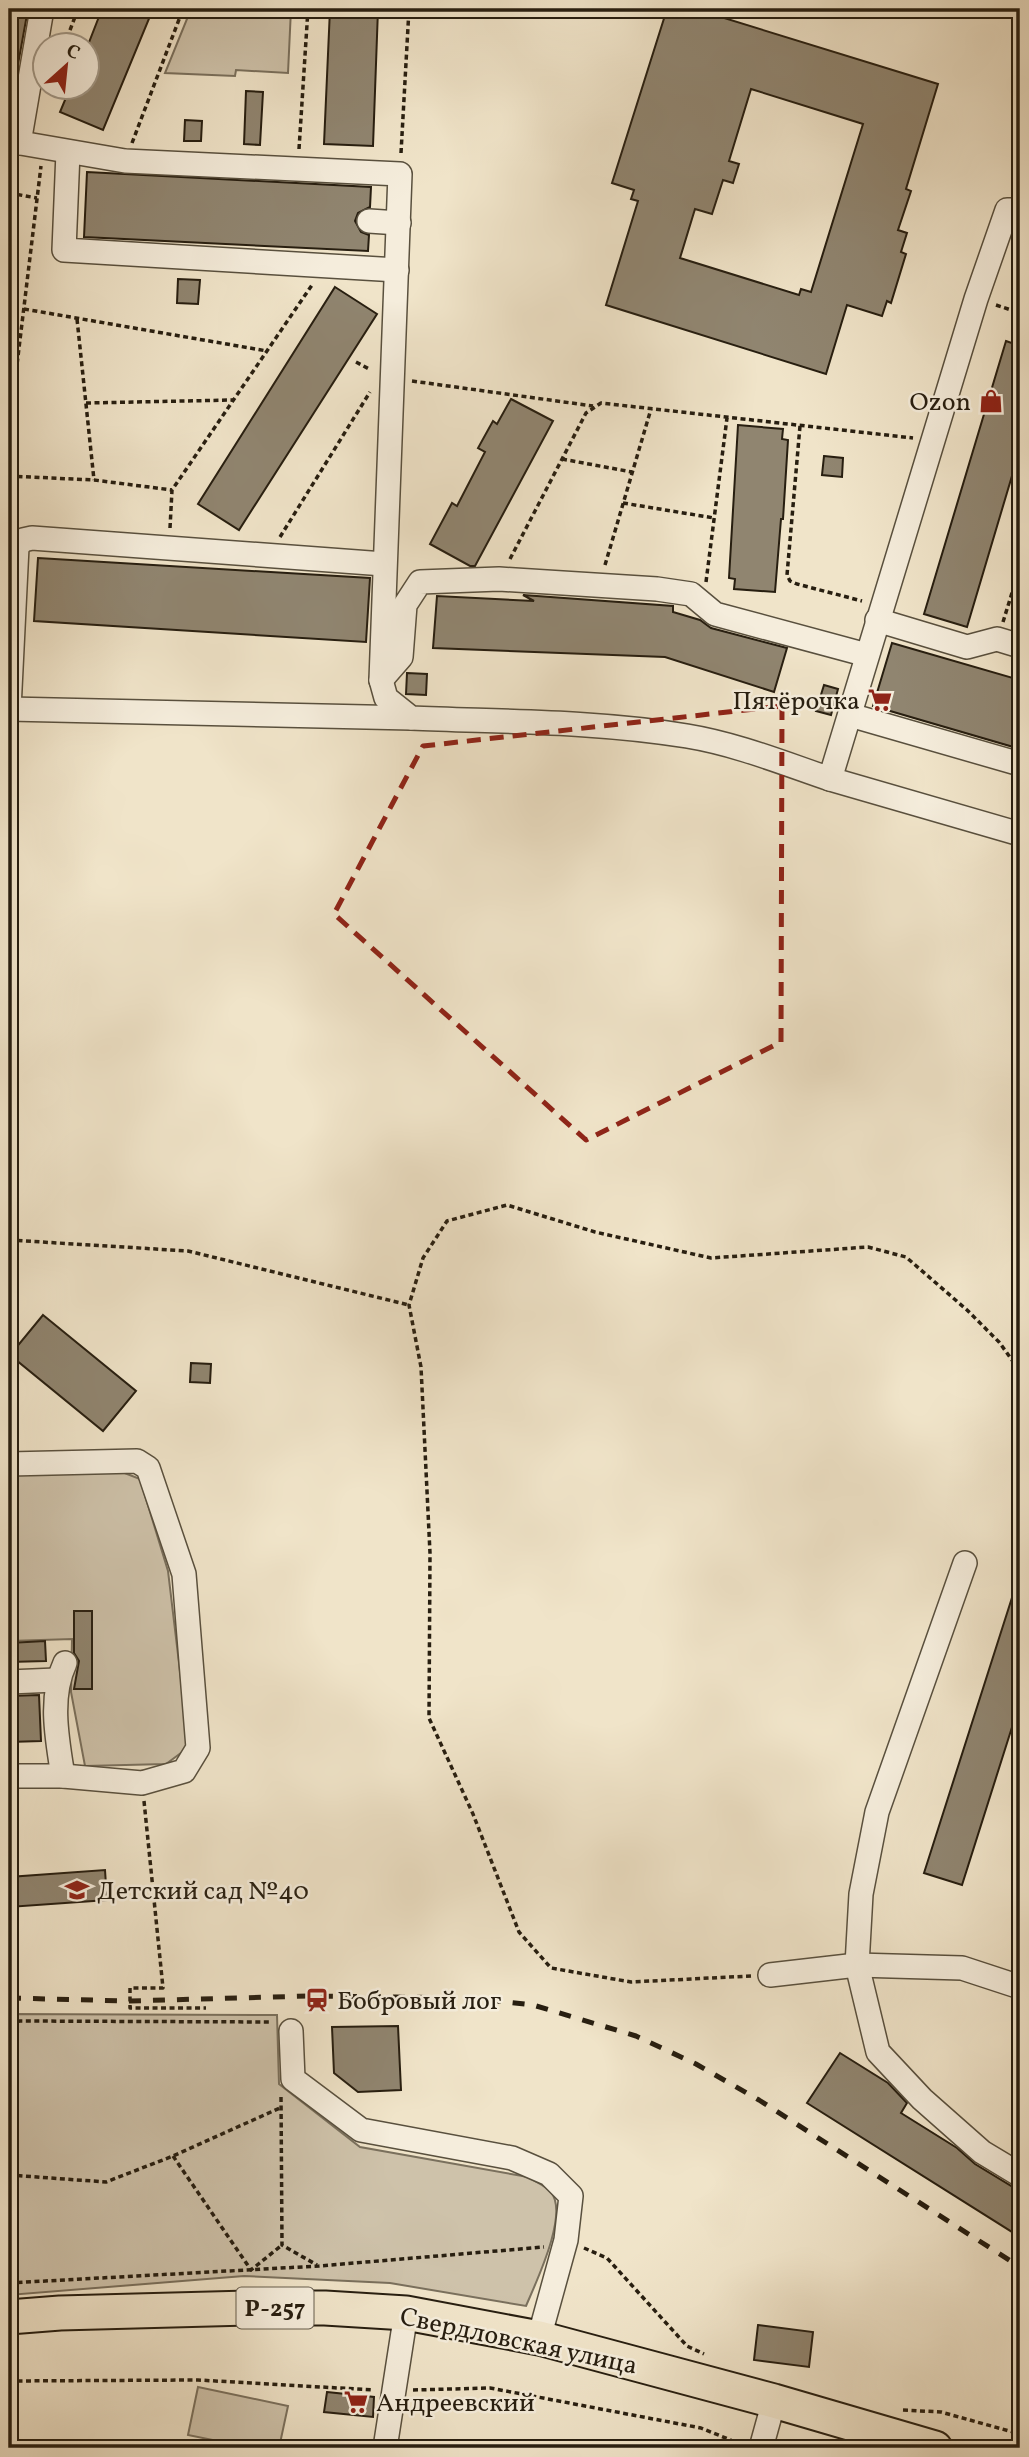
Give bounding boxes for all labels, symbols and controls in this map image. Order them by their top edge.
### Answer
north arrow [32,32,102,102]
text: С [61,38,84,67]
place label: Ozon [910,385,971,421]
shop icon: Ozon [977,387,1005,415]
place label: Пятёрочка [732,684,860,720]
supermarket icon: Пятёрочка [866,686,894,714]
place label: Детский сад №40 [97,1874,309,1910]
school or university icon: Детский сад №40 [63,1876,91,1904]
place label: Бобровый лог [337,1984,501,2020]
station icon: Бобровый лог [303,1986,331,2014]
road number: Р-257 [236,2288,314,2328]
street label: Свердловская улица [396,2299,641,2385]
place label: Андреевский [376,2386,535,2422]
supermarket icon: Андреевский [342,2388,370,2416]

